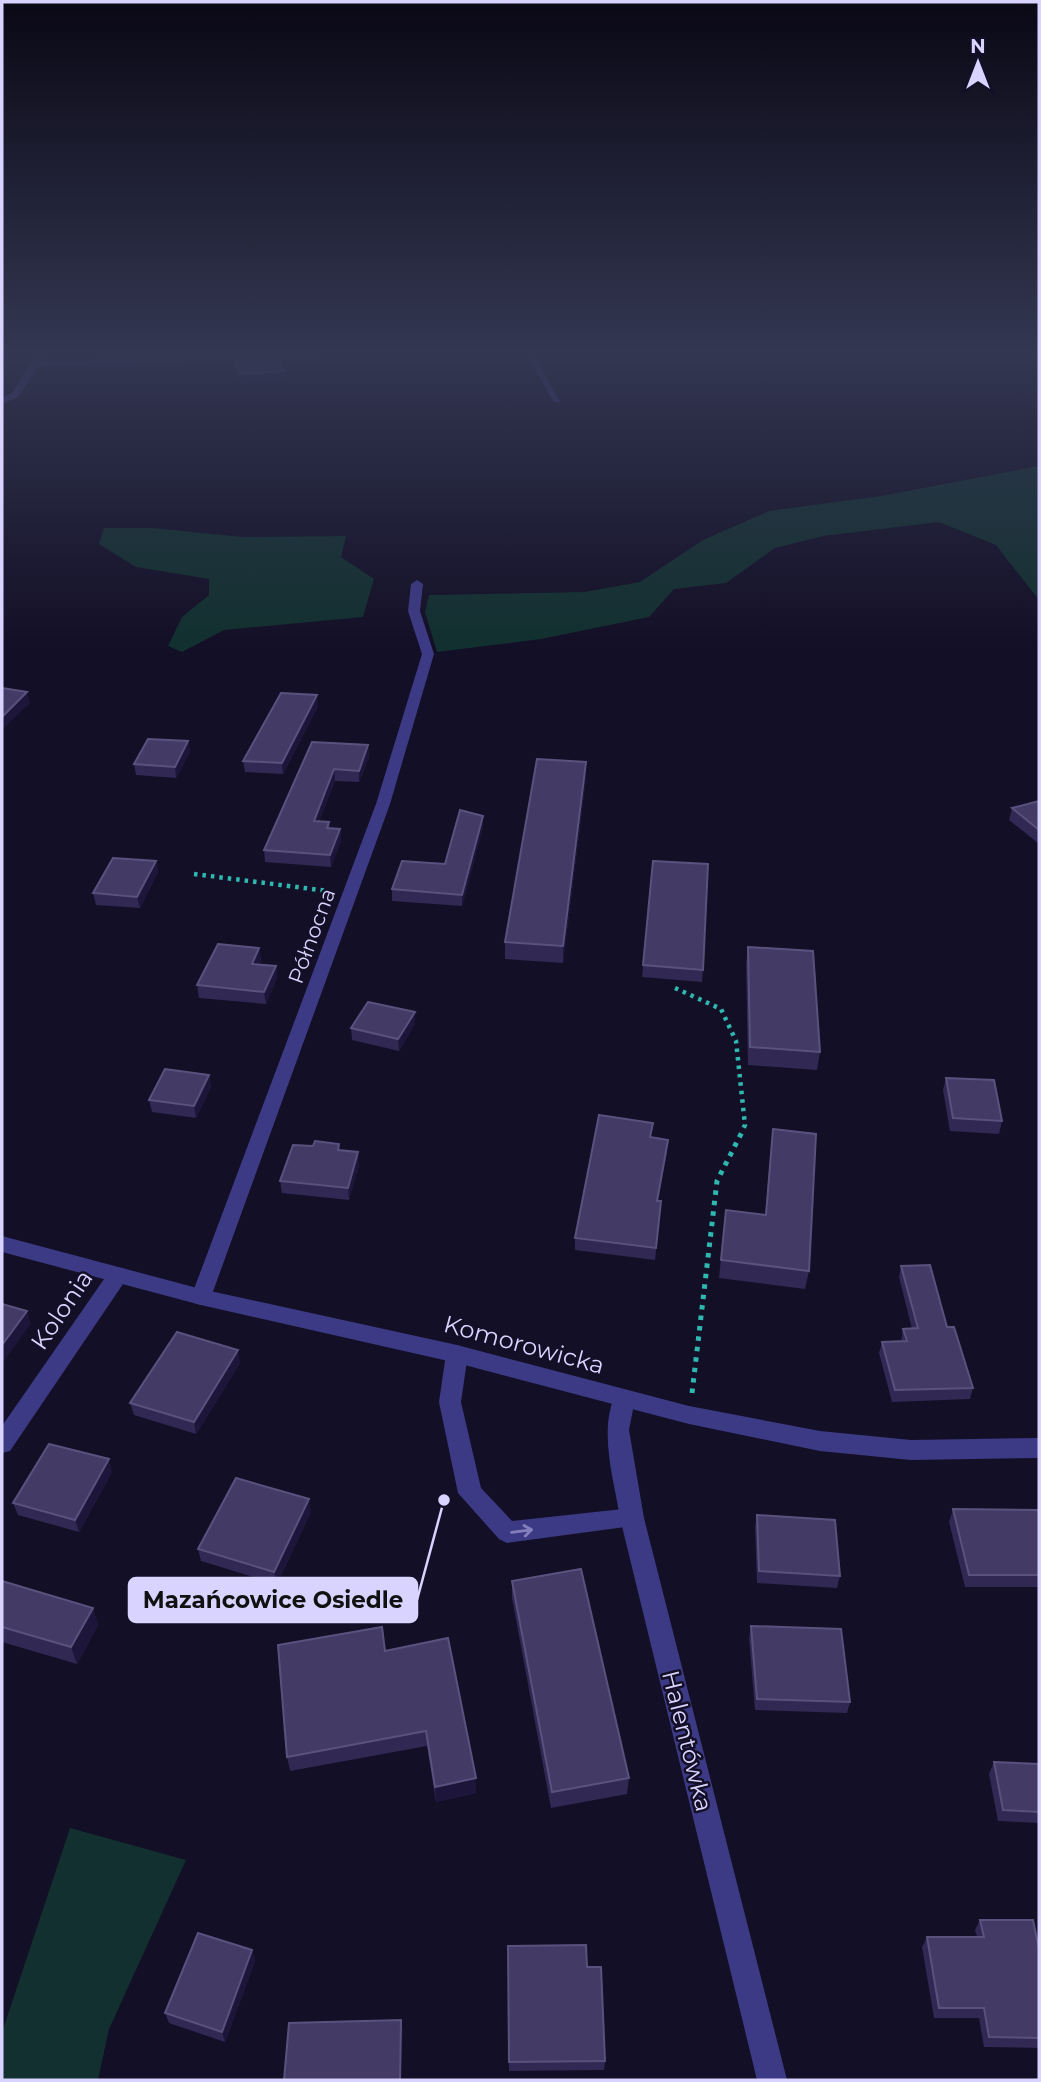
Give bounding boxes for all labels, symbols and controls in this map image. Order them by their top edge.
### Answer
north arrow [943,28,1013,98]
text: N [970,35,986,58]
street label: Północna [283,885,340,987]
street label: Kolonia [24,1264,99,1355]
street label: Komorowicka [441,1309,608,1380]
one-way arrow [510,1524,532,1537]
callout: Mazańcowice Osiedle [129,1578,417,1622]
text: Mazańcowice Osiedle [143,1586,403,1614]
street label: Halentówka [656,1667,719,1814]

